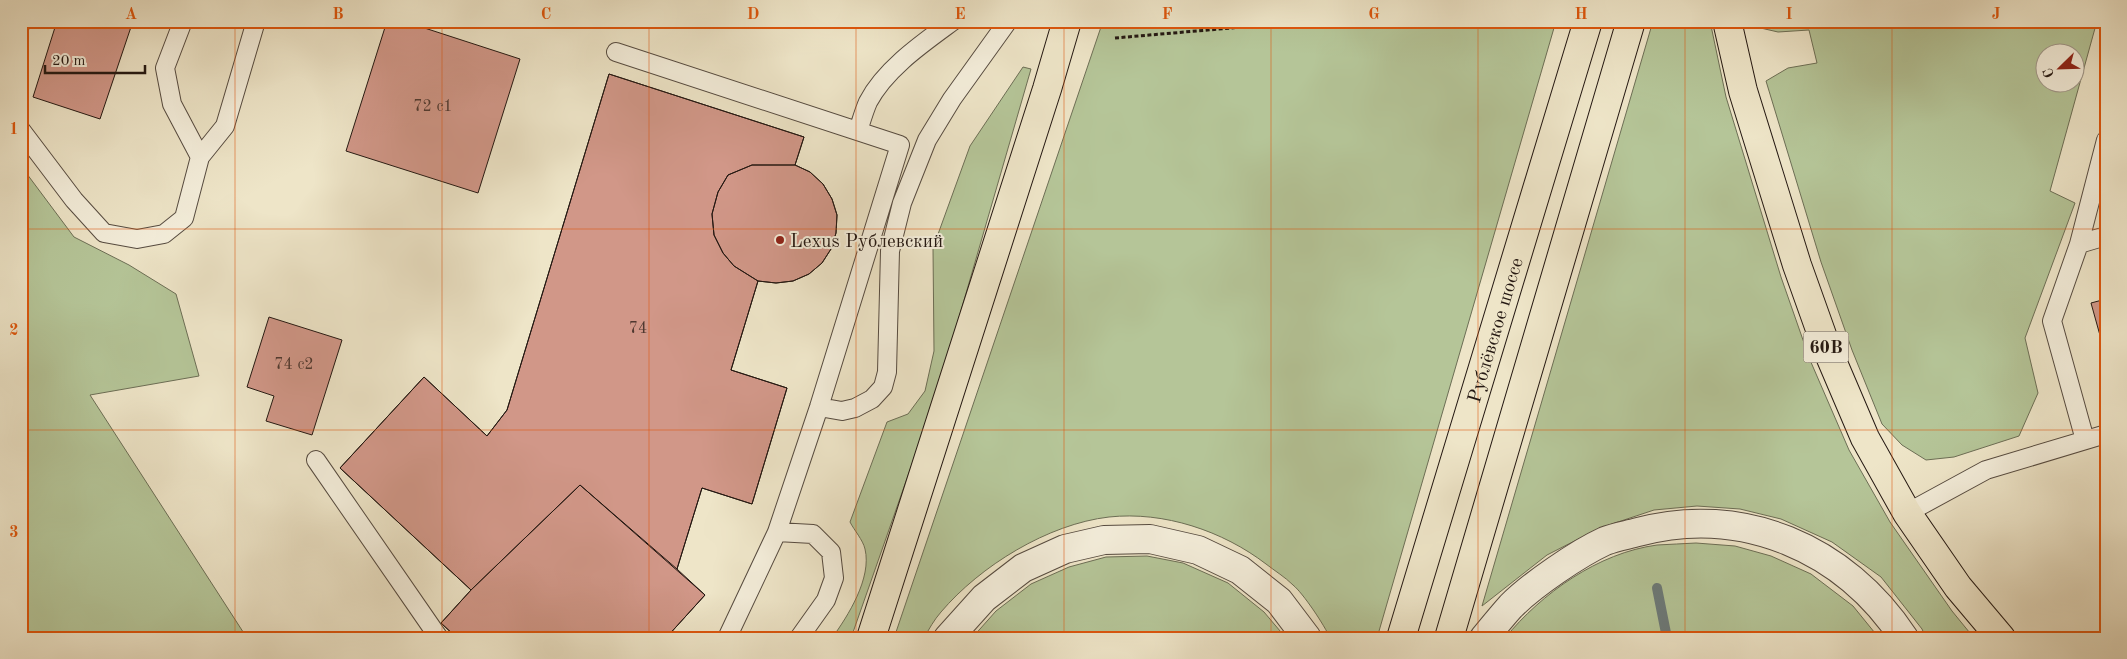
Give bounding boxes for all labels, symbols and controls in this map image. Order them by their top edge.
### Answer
text: A [125,7,137,23]
text: B [332,7,344,23]
text: C [541,7,551,23]
text: D [747,7,759,23]
text: E [954,7,966,23]
text: F [1162,7,1173,23]
text: G [1368,7,1380,23]
text: H [1574,7,1588,23]
text: I [1785,7,1793,23]
text: J [1992,7,2001,23]
scale bar [45,42,145,74]
north arrow [2034,42,2084,92]
text: 20 m [52,54,86,69]
text: С [2041,66,2057,80]
house number: 72 с1 [413,99,453,115]
text: 1 [9,122,19,138]
place label: Lexus Рублевский [790,233,943,252]
marker: Lexus Рублевский [774,234,786,246]
street label: Рублёвское шоссе [1466,256,1528,405]
house number: 74 [629,321,647,337]
text: 2 [9,323,19,339]
road number: 60B [1804,332,1848,362]
house number: 74 с2 [274,357,314,373]
text: 3 [9,525,19,541]

